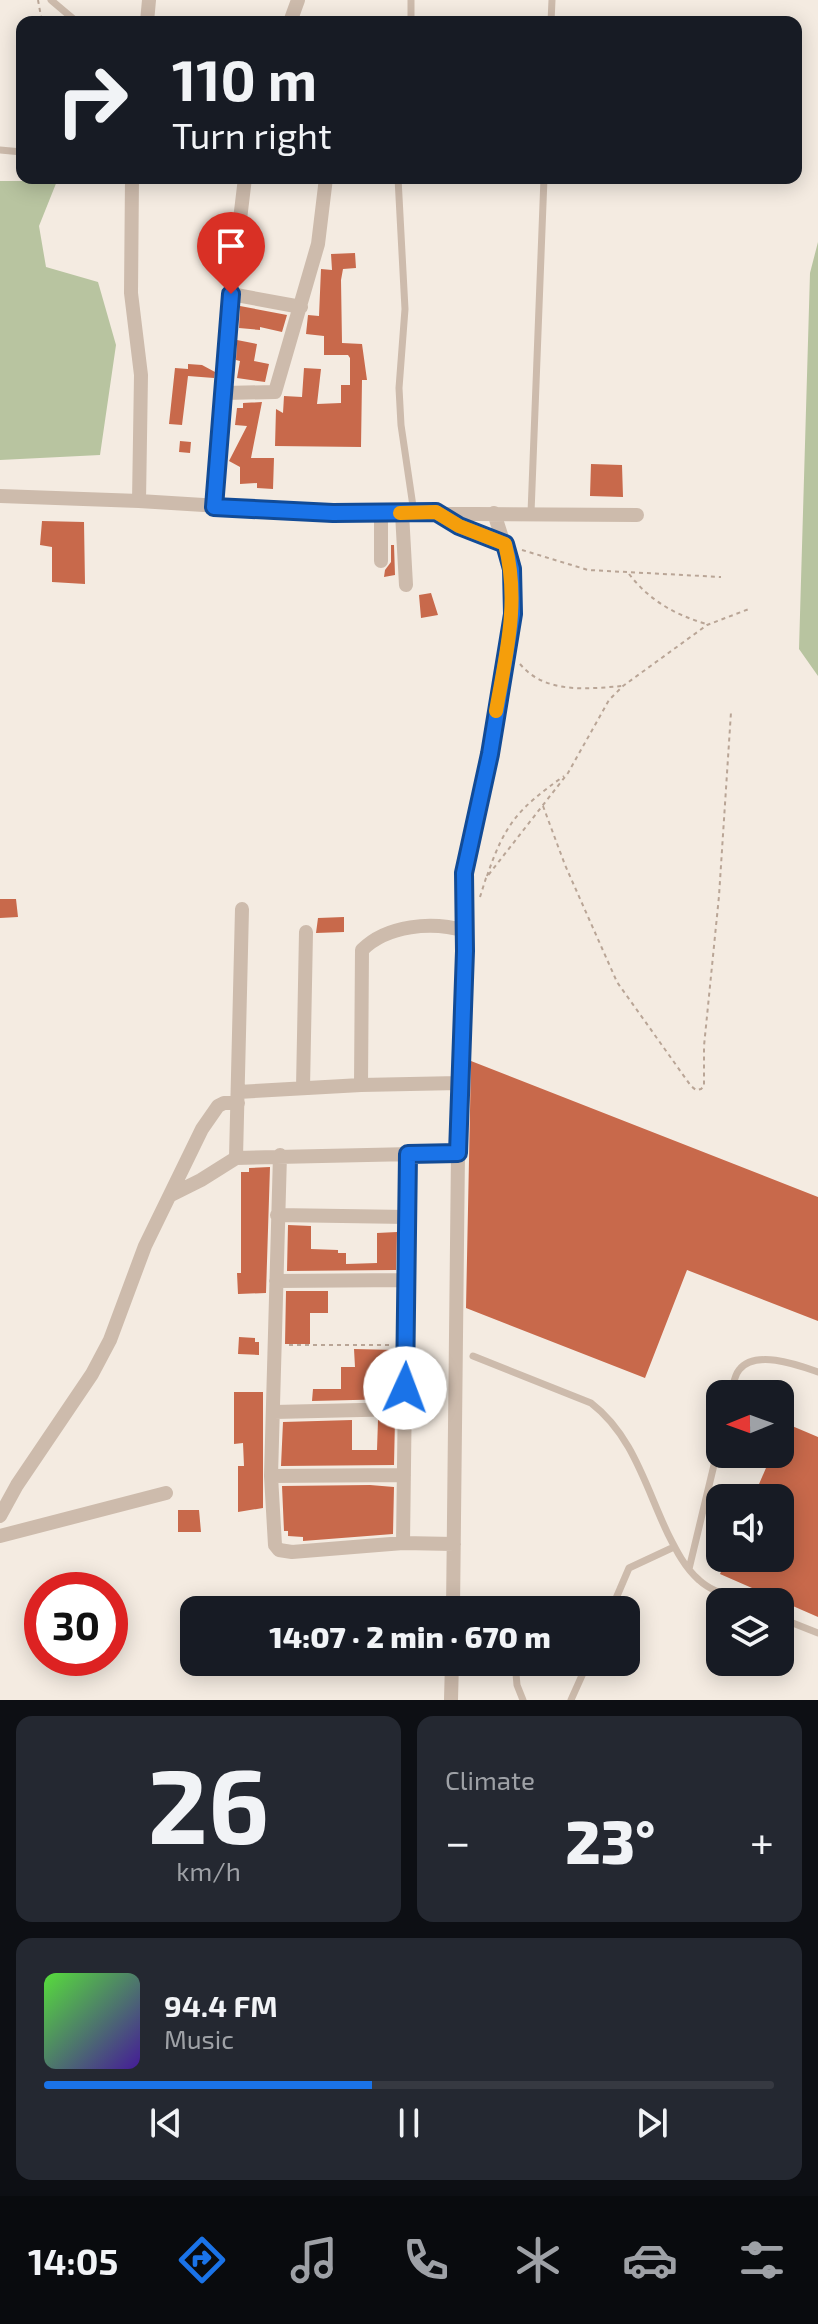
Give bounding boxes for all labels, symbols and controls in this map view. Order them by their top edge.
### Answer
text: 110 m [172,45,317,112]
icon: right [40,48,144,152]
text: Turn right [172,113,332,156]
pin [197,212,265,294]
icon: arrive [209,224,253,268]
position arrow [363,1346,447,1430]
north arrow [706,1380,794,1468]
map controls [706,1380,794,1676]
button: sound [706,1484,794,1572]
speed limit sign: 30 [24,1572,128,1676]
button: layers [706,1588,794,1676]
text: 14:07 · 2 min · 670 m [269,1618,551,1654]
text: 26 [148,1740,269,1865]
text: Climate [445,1764,535,1795]
text: 23° [565,1804,655,1876]
text: − [445,1814,471,1867]
text: + [750,1814,774,1867]
text: km/h [176,1855,241,1886]
text: 94.4 FM [164,1987,278,2023]
text: Music [164,2023,234,2054]
icon: previous [144,2101,188,2145]
icon: pause [387,2101,431,2145]
icon: next [630,2101,674,2145]
icon: directions [174,2232,230,2288]
icon: music [286,2232,342,2288]
icon: phone [398,2232,454,2288]
icon: climate [510,2232,566,2288]
icon: car [622,2232,678,2288]
icon: filters [734,2232,790,2288]
text: 14:05 [28,2239,118,2282]

